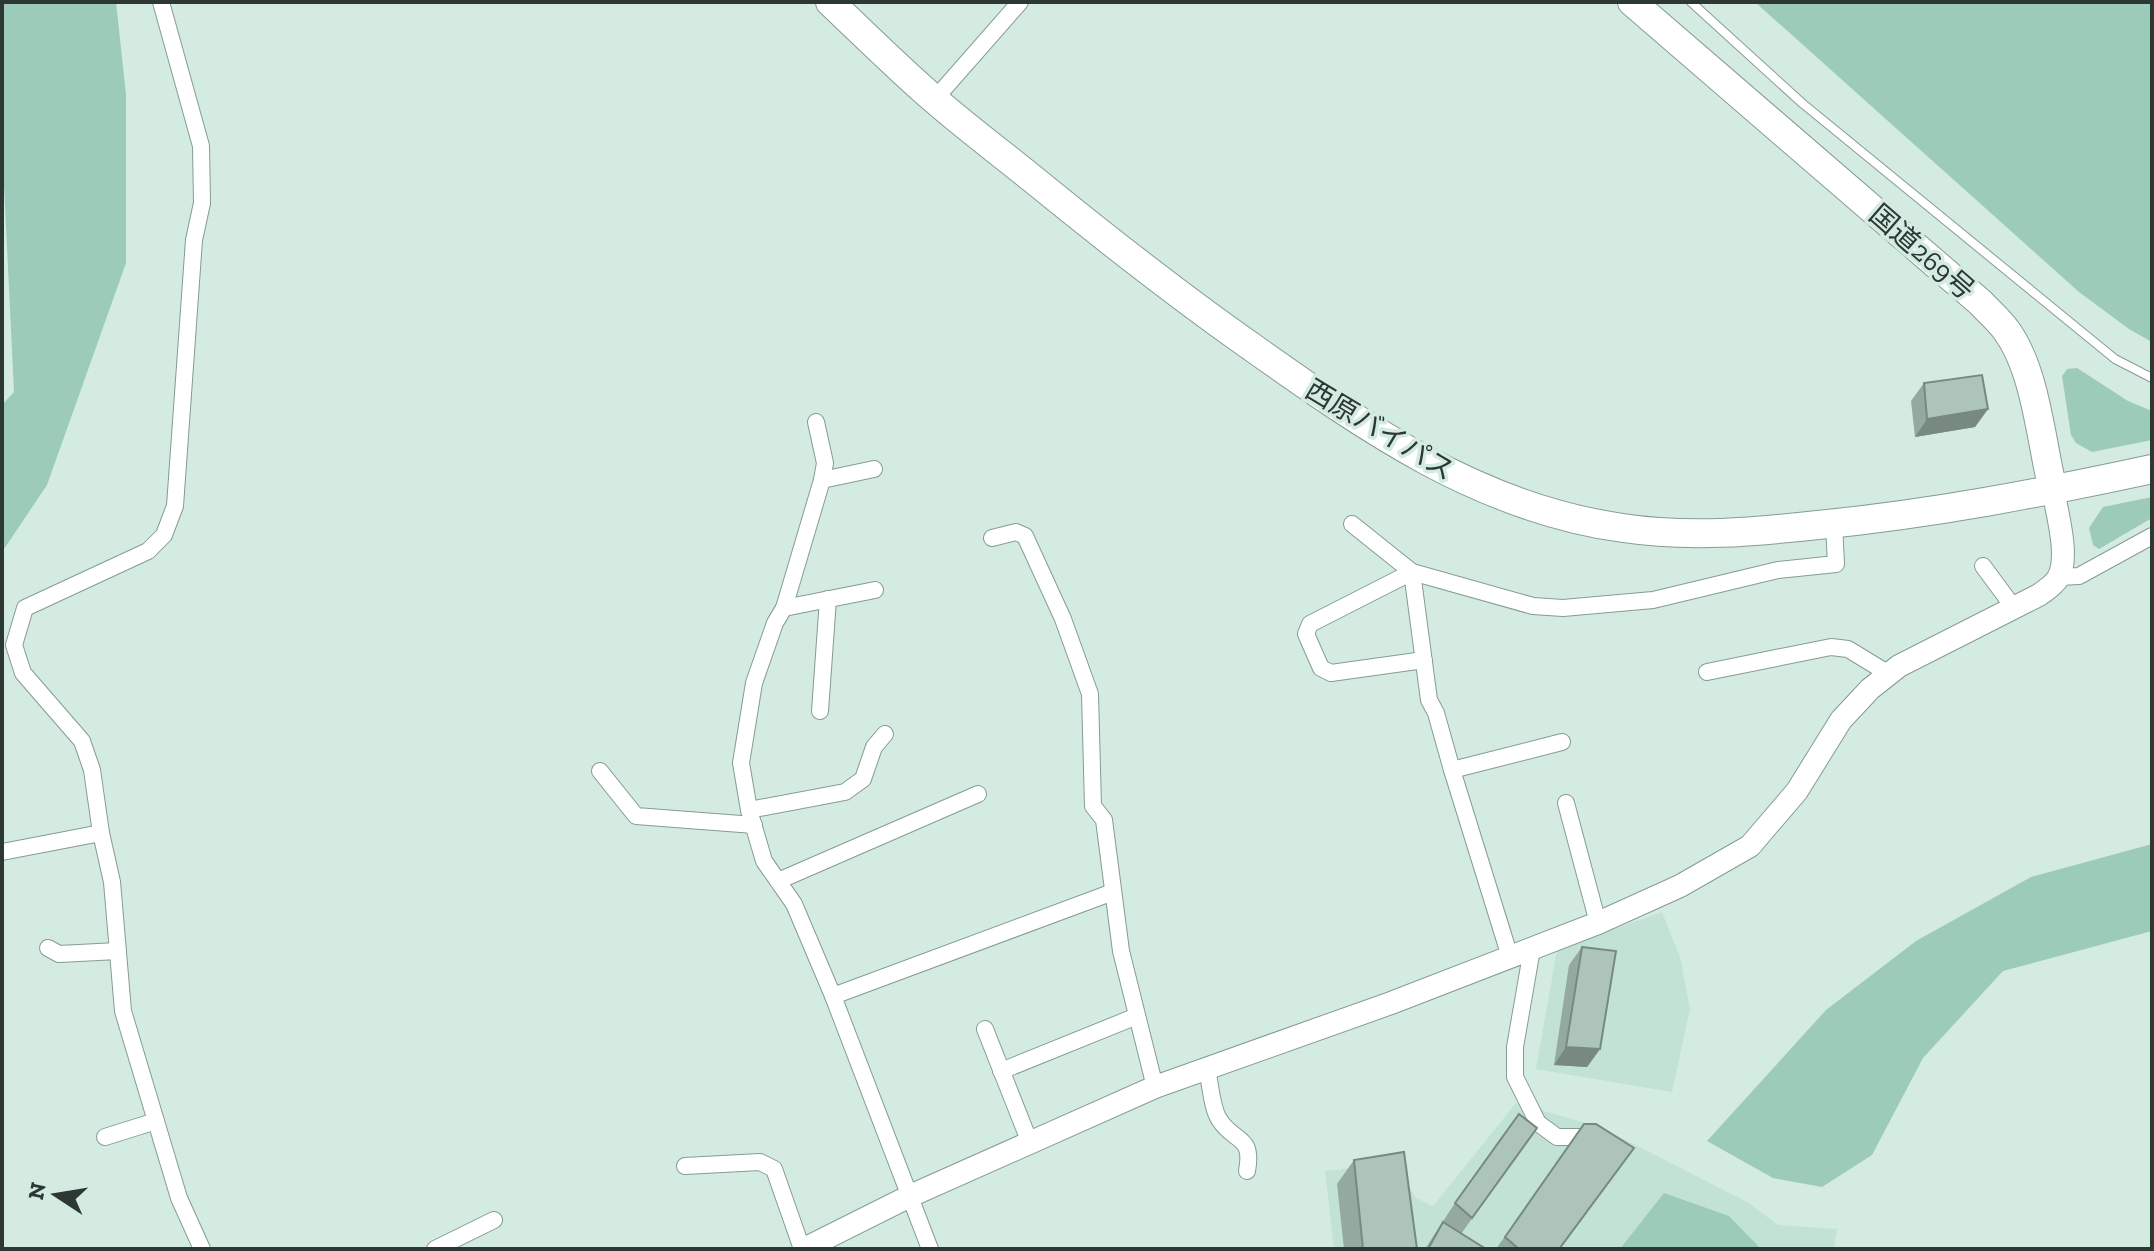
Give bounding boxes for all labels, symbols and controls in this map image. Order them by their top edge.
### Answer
street label: 国道269号 [1863,198,1981,306]
street label: 西原バイパス [1300,373,1460,487]
north arrow [16,1155,96,1235]
text: N [22,1180,52,1202]

